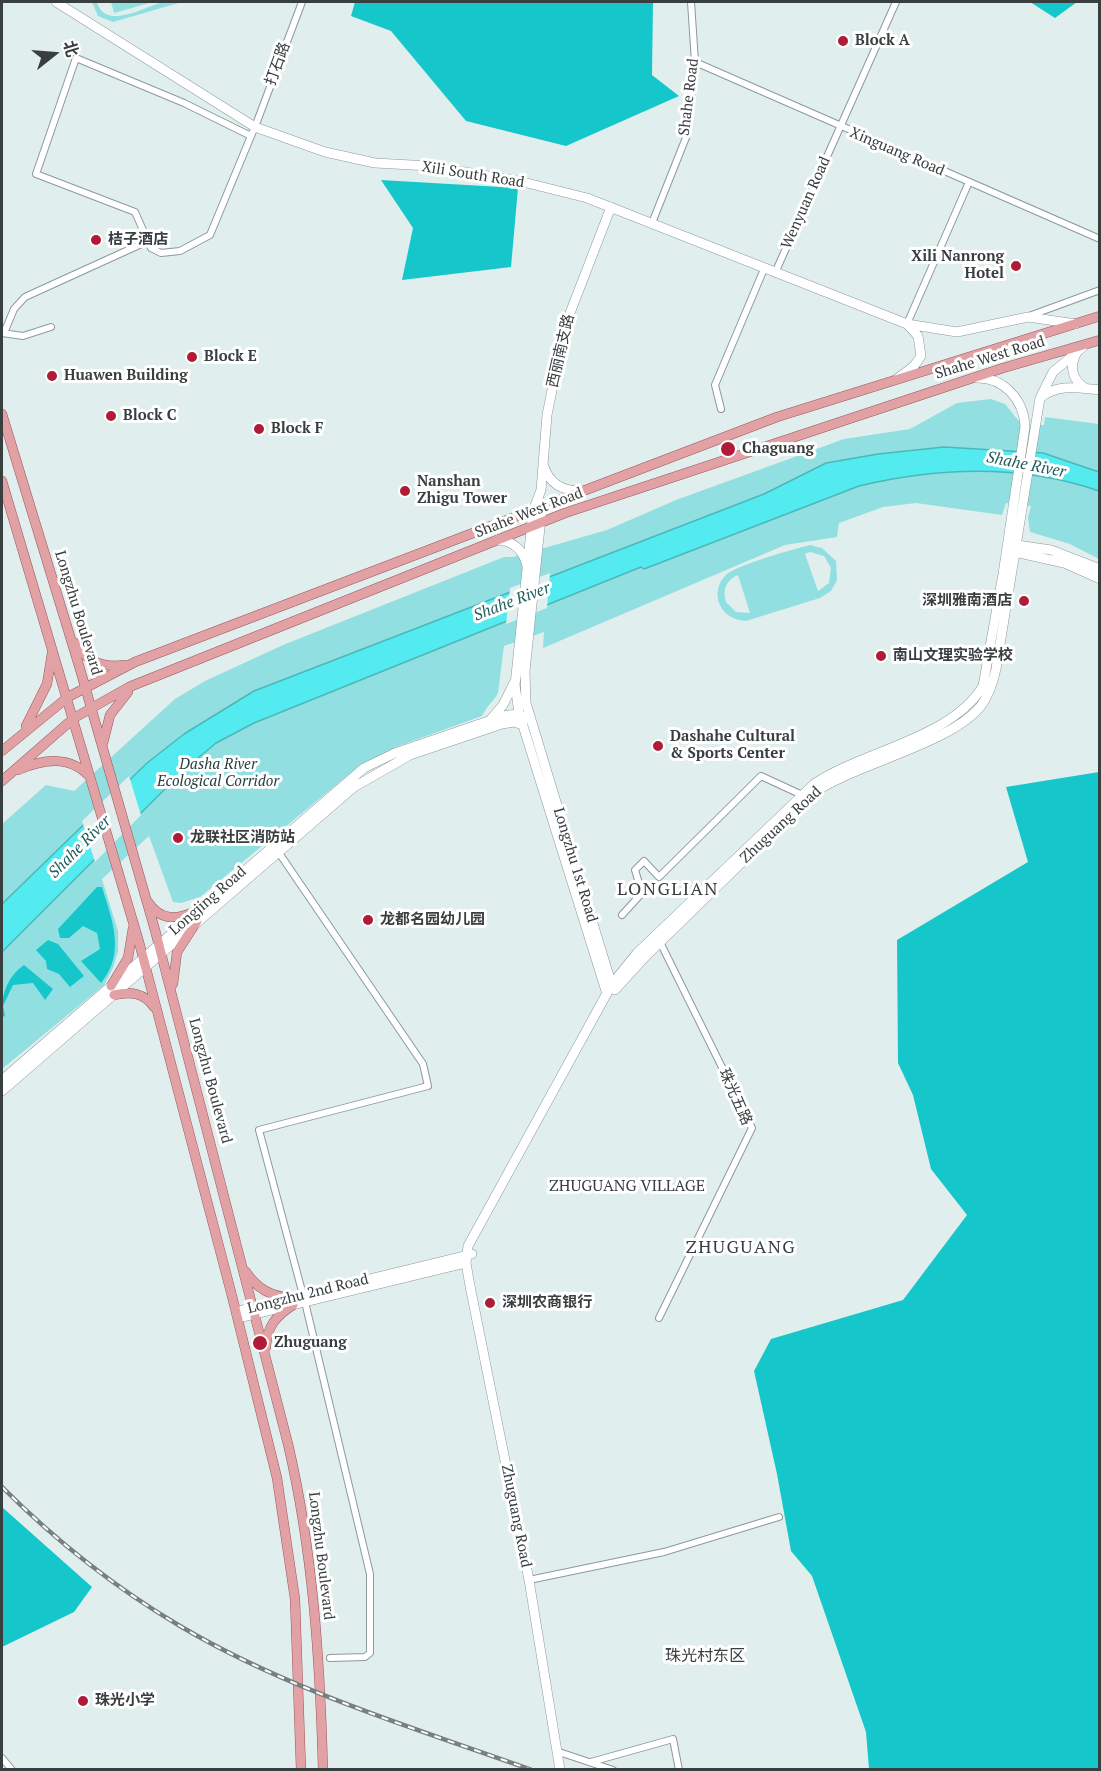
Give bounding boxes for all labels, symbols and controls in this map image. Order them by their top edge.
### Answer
north arrow [24,24,84,84]
place label: Block A [855,32,910,50]
marker: Block A [836,34,850,48]
text: 北 [58,38,84,60]
street label: 打石路 [262,40,294,88]
street label: Shahe Road [675,57,703,137]
street label: Xinguang Road [847,124,947,180]
street label: Wenyuan Road [778,154,834,252]
street label: Xili South Road [420,158,526,192]
place label: 桔子酒店 [108,231,168,249]
marker: 桔子酒店 [89,233,103,247]
place label: Xili Nanrong Hotel [911,248,1004,283]
marker: Xili Nanrong Hotel [1009,259,1023,273]
street label: 西丽南支路 [544,312,578,390]
street label: Shahe West Road [933,333,1047,383]
place label: Block E [204,348,257,366]
marker: Block E [185,350,199,364]
place label: Huawen Building [64,367,188,385]
marker: Huawen Building [45,369,59,383]
place label: Block C [123,407,176,425]
marker: Block C [104,409,118,423]
place label: Block F [271,420,323,438]
marker: Block F [252,422,266,436]
marker: Chaguang [719,440,737,458]
place label: Chaguang [742,440,814,458]
water label: Shahe River [985,448,1067,482]
place label: Nanshan Zhigu Tower [417,473,507,508]
marker: Nanshan Zhigu Tower [398,484,412,498]
street label: Shahe West Road [472,484,586,542]
street label: Longzhu Boulevard [51,549,105,677]
water label: Shahe River [471,579,553,625]
place label: 深圳雅南酒店 [922,592,1012,610]
marker: 深圳雅南酒店 [1017,594,1031,608]
place label: 南山文理实验学校 [893,647,1013,665]
marker: 南山文理实验学校 [874,649,888,663]
place label: Dashahe Cultural & Sports Center [670,728,795,763]
marker: Dashahe Cultural & Sports Center [651,739,665,753]
park label: Dasha River Ecological Corridor [157,756,279,791]
street label: Zhuguang Road [737,783,825,867]
street label: Longzhu 1st Road [549,806,601,924]
water label: Shahe River [45,812,115,882]
place label: 龙联社区消防站 [190,829,295,847]
marker: 龙联社区消防站 [171,831,185,845]
street label: Longjing Road [166,863,250,939]
district label: LONGLIAN [617,879,719,901]
place label: 龙都名园幼儿园 [380,911,485,929]
marker: 龙都名园幼儿园 [361,913,375,927]
street label: Longzhu Boulevard [185,1016,235,1146]
street label: 珠光五路 [715,1066,755,1128]
district label: ZHUGUANG VILLAGE [537,1176,717,1196]
district label: ZHUGUANG [686,1237,796,1259]
street label: Longzhu 2nd Road [246,1270,370,1318]
place label: 深圳农商银行 [502,1294,592,1312]
marker: 深圳农商银行 [483,1296,497,1310]
marker: Zhuguang [251,1334,269,1352]
place label: Zhuguang [274,1334,347,1352]
street label: Zhuguang Road [497,1463,535,1569]
street label: Longzhu Boulevard [304,1491,338,1621]
district label: 珠光村东区 [665,1646,745,1666]
place label: 珠光小学 [95,1692,155,1710]
marker: 珠光小学 [76,1694,90,1708]

